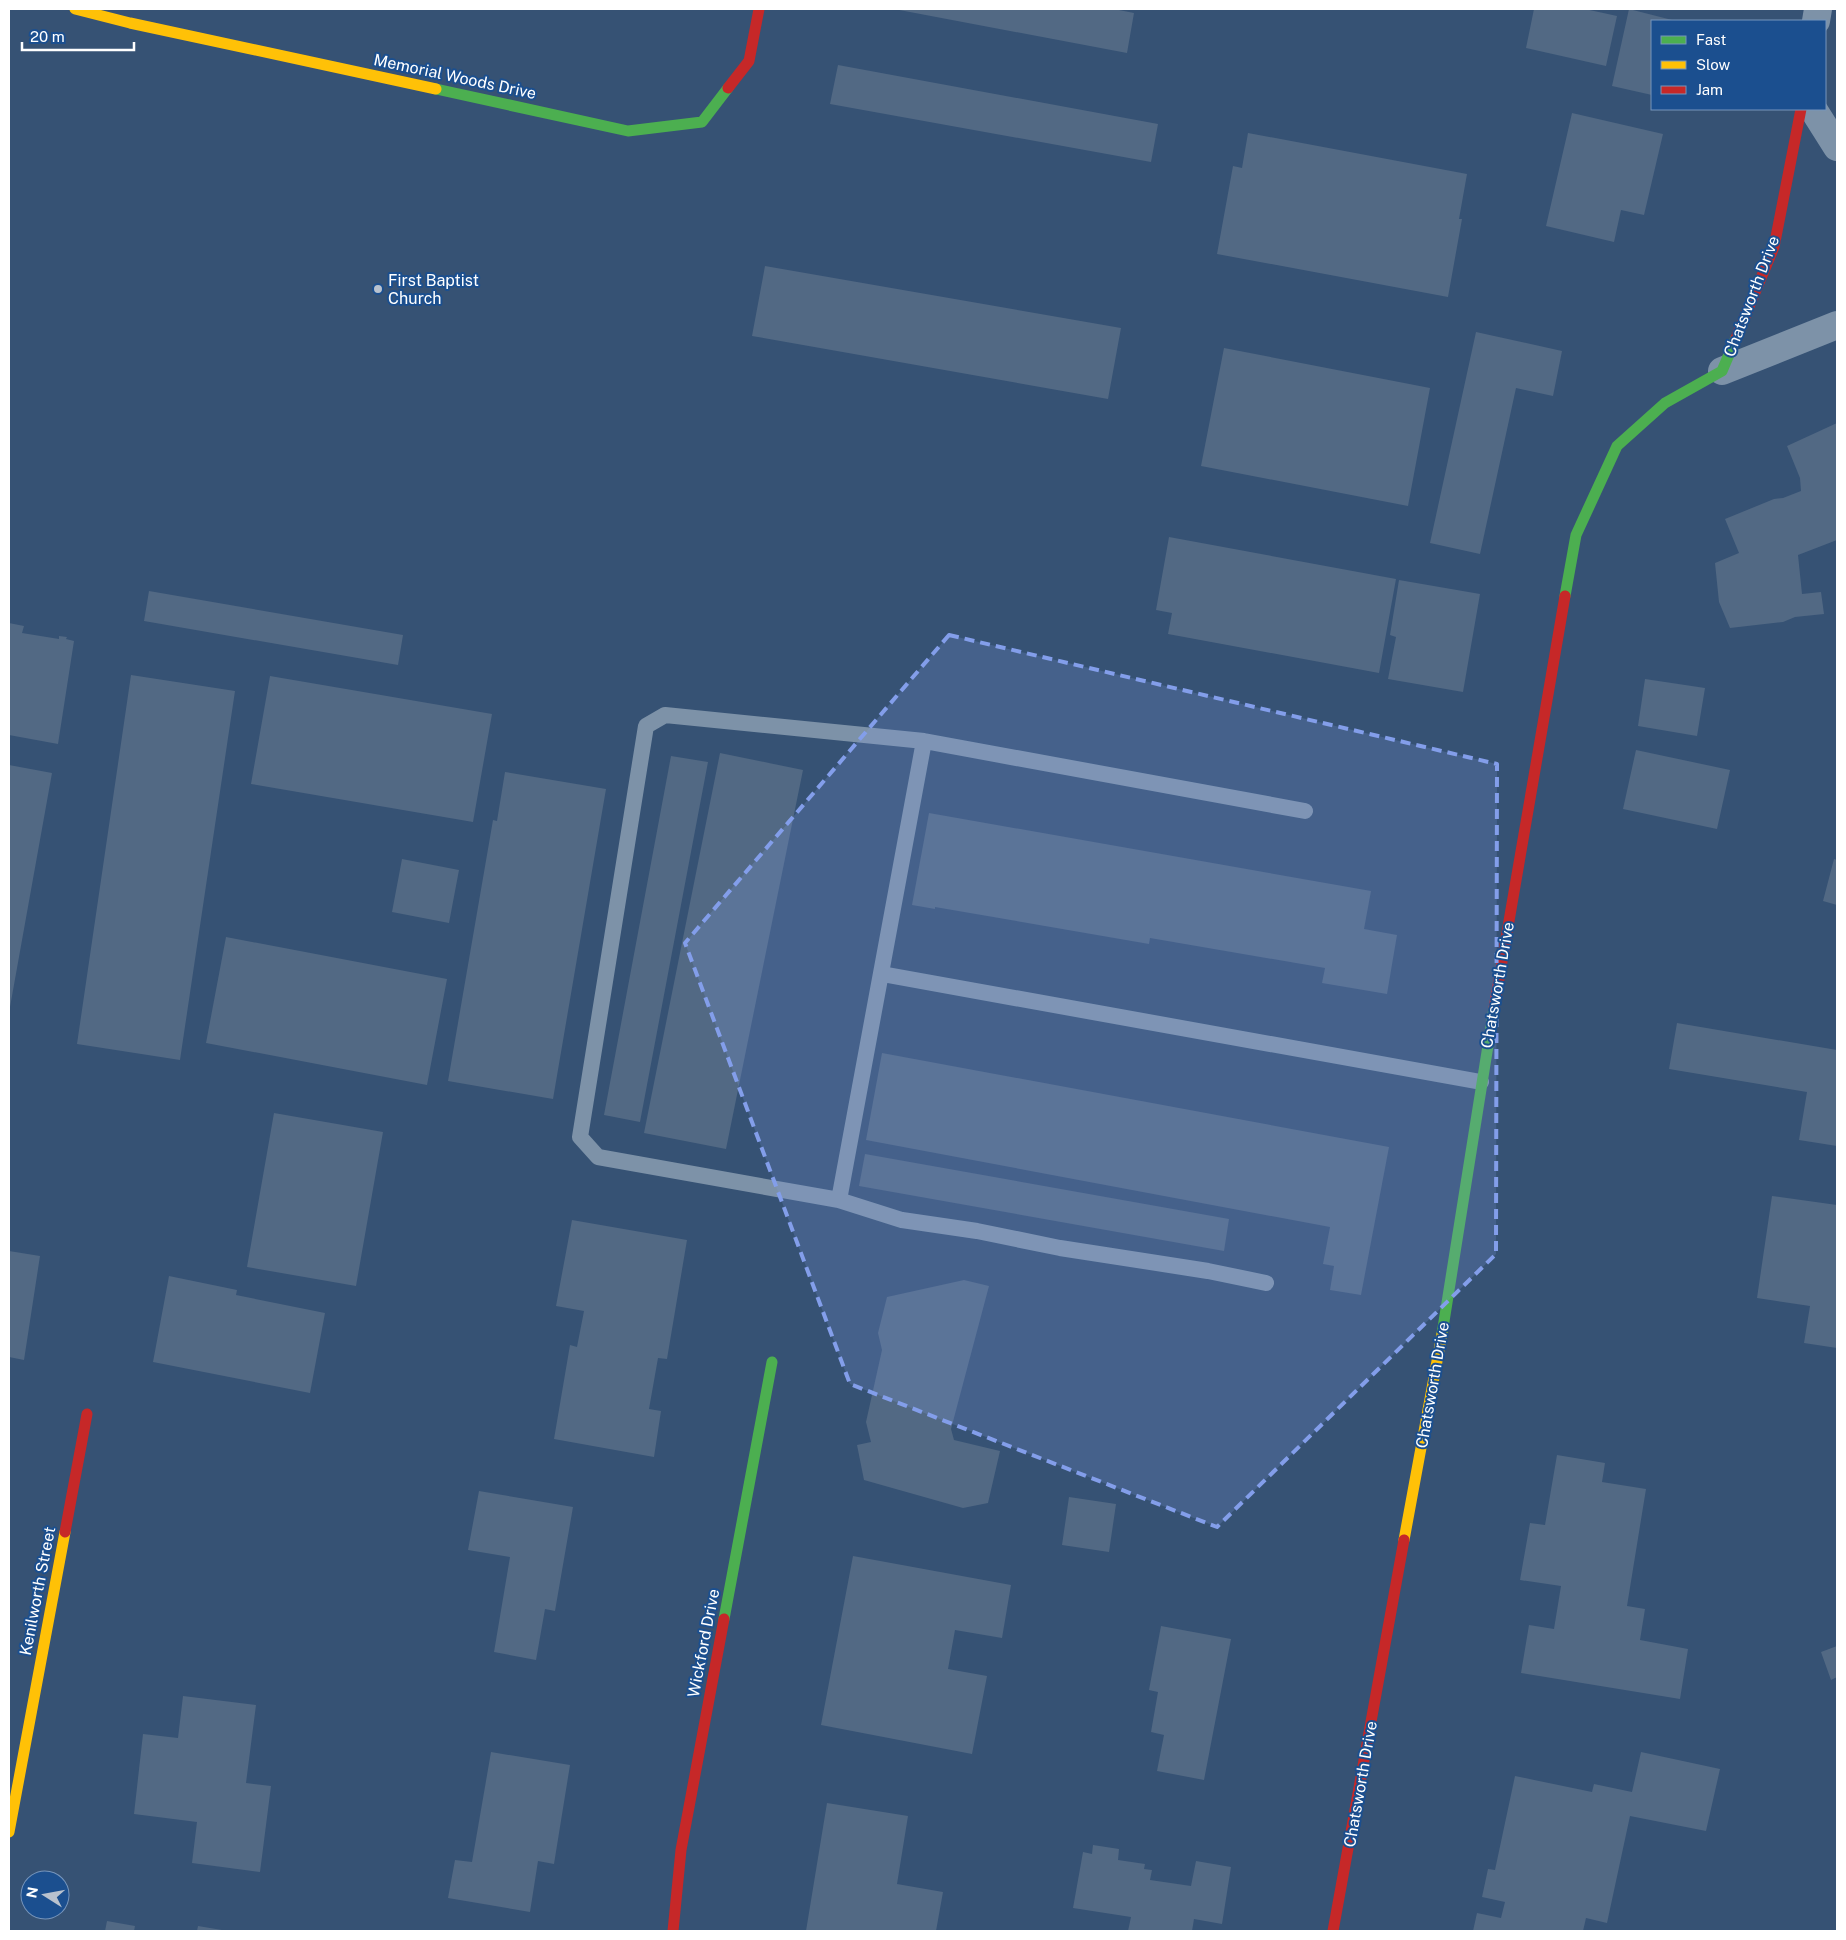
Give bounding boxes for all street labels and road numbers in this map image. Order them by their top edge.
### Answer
street label: Memorial Woods Drive [372,50,538,103]
street label: Chatsworth Drive [1720,233,1783,359]
street label: Chatsworth Drive [1477,920,1518,1050]
street label: Chatsworth Drive [1412,1320,1453,1450]
street label: Kenilworth Street [16,1525,59,1657]
street label: Wickford Drive [684,1587,723,1699]
street label: Chatsworth Drive [1340,1719,1381,1849]

